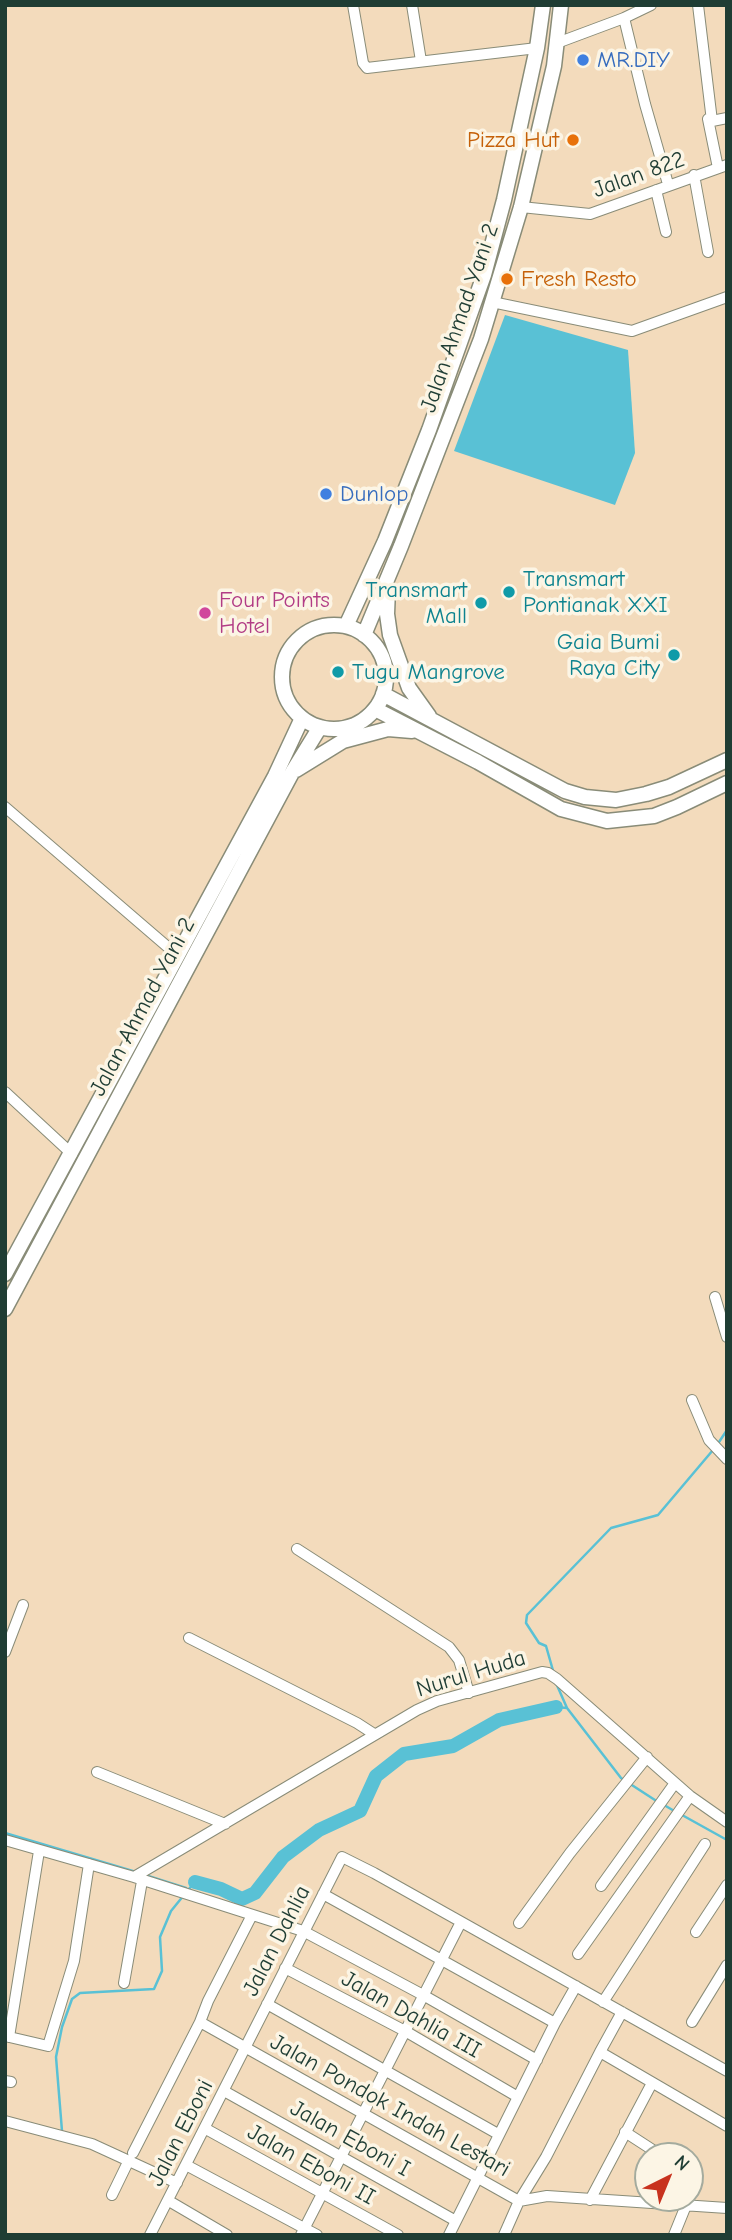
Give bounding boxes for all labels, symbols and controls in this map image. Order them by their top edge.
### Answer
place label: MR.DIY [597,46,670,74]
marker: MR.DIY [575,52,591,68]
place label: Pizza Hut [467,126,559,154]
marker: Pizza Hut [565,132,581,148]
street label: Jalan 822 [589,146,689,204]
street label: Jalan Ahmad Yani 2 [415,220,505,416]
place label: Fresh Resto [521,265,637,293]
marker: Fresh Resto [499,271,515,287]
place label: Dunlop [340,480,408,508]
marker: Dunlop [318,486,334,502]
place label: Transmart Pontianak XXI [523,565,667,619]
place label: Transmart Mall [366,576,467,630]
marker: Transmart Pontianak XXI [501,584,517,600]
place label: Four Points Hotel [219,586,330,640]
marker: Transmart Mall [473,595,489,611]
marker: Four Points Hotel [197,605,213,621]
place label: Gaia Bumi Raya City [557,628,660,682]
marker: Gaia Bumi Raya City [666,647,682,663]
place label: Tugu Mangrove [352,658,505,686]
marker: Tugu Mangrove [330,664,346,680]
street label: Jalan Ahmad Yani 2 [84,913,202,1101]
street label: Nurul Huda [413,1644,529,1704]
street label: Jalan Dahlia [237,1881,317,2001]
street label: Jalan Dahlia III [336,1965,486,2065]
street label: Jalan Pondok Indah Lestari [265,2029,515,2183]
street label: Jalan Eboni [142,2075,220,2191]
street label: Jalan Eboni I [285,2095,415,2183]
street label: Jalan Eboni II [242,2119,380,2211]
north arrow [634,2142,704,2212]
text: N [670,2151,694,2175]

